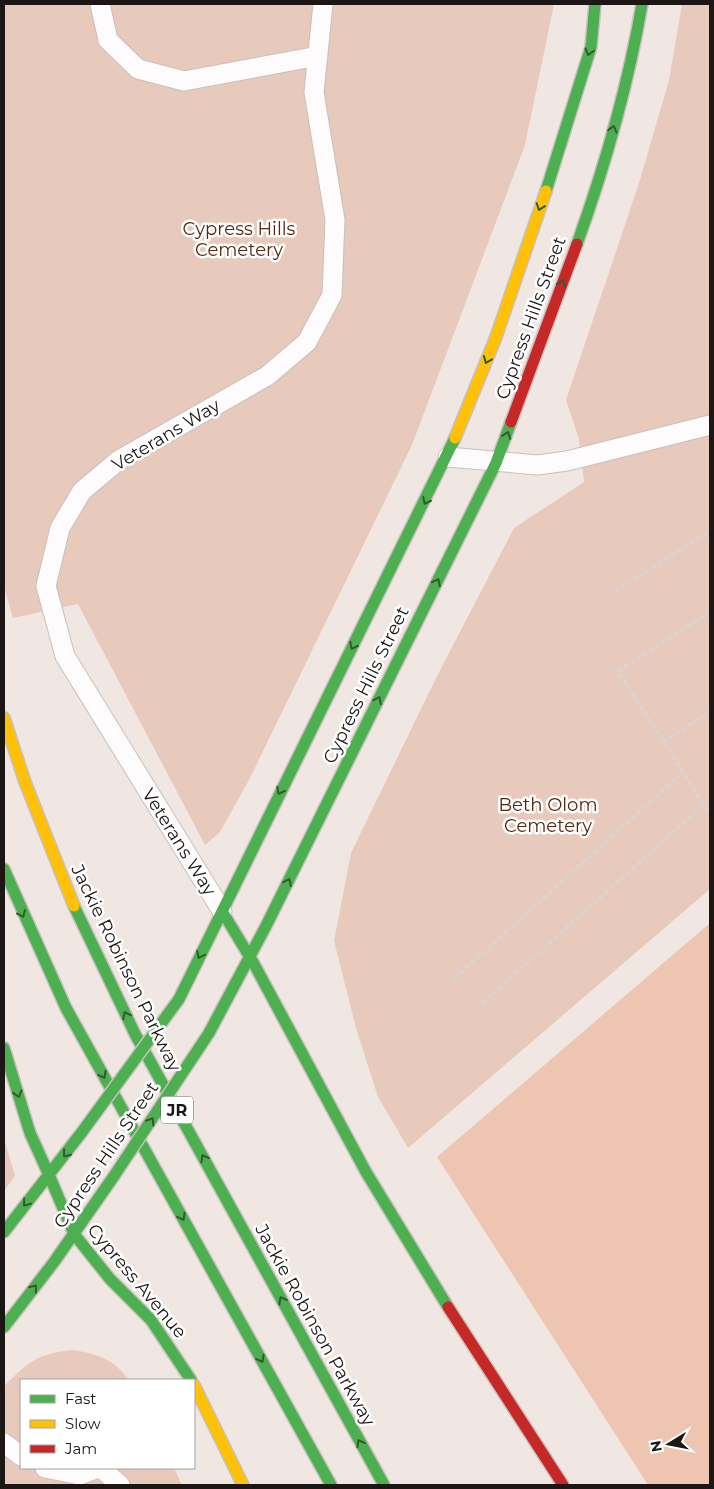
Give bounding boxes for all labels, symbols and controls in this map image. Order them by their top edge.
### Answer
one-way arrow [584,47,594,56]
one-way arrow [608,125,618,133]
one-way arrow [536,202,546,211]
park label: Cypress Hills Cemetery [183,218,296,261]
street label: Cypress Hills Street [491,233,571,403]
one-way arrow [556,279,566,288]
one-way arrow [482,356,492,364]
street label: Veterans Way [108,394,224,476]
one-way arrow [501,432,511,440]
one-way arrow [422,496,432,505]
one-way arrow [431,578,441,587]
street label: Cypress Hills Street [318,603,414,767]
one-way arrow [349,641,359,650]
one-way arrow [372,696,383,705]
street label: Veterans Way [137,784,221,900]
one-way arrow [276,786,286,795]
park label: Beth Olom Cemetery [499,794,597,837]
street label: Jackie Robinson Parkway [66,860,186,1075]
one-way arrow [282,878,292,887]
one-way arrow [16,909,27,918]
one-way arrow [196,950,206,959]
one-way arrow [122,1011,132,1020]
one-way arrow [96,1069,106,1078]
street label: Cypress Hills Street [49,1078,163,1232]
one-way arrow [13,1089,23,1098]
road number: JR [161,1096,193,1124]
one-way arrow [145,1117,154,1127]
one-way arrow [62,1148,71,1157]
one-way arrow [200,1154,210,1163]
one-way arrow [24,1197,32,1206]
one-way arrow [175,1211,185,1220]
street label: Cypress Avenue [83,1219,191,1343]
street label: Jackie Robinson Parkway [250,1219,380,1430]
one-way arrow [29,1285,38,1294]
one-way arrow [278,1297,288,1306]
one-way arrow [254,1353,264,1362]
legend [20,1379,195,1469]
text: Fast [65,1389,96,1408]
text: Slow [65,1414,101,1433]
north arrow [644,1419,694,1469]
text: Jam [64,1439,97,1458]
one-way arrow [357,1439,367,1448]
text: N [646,1439,666,1453]

